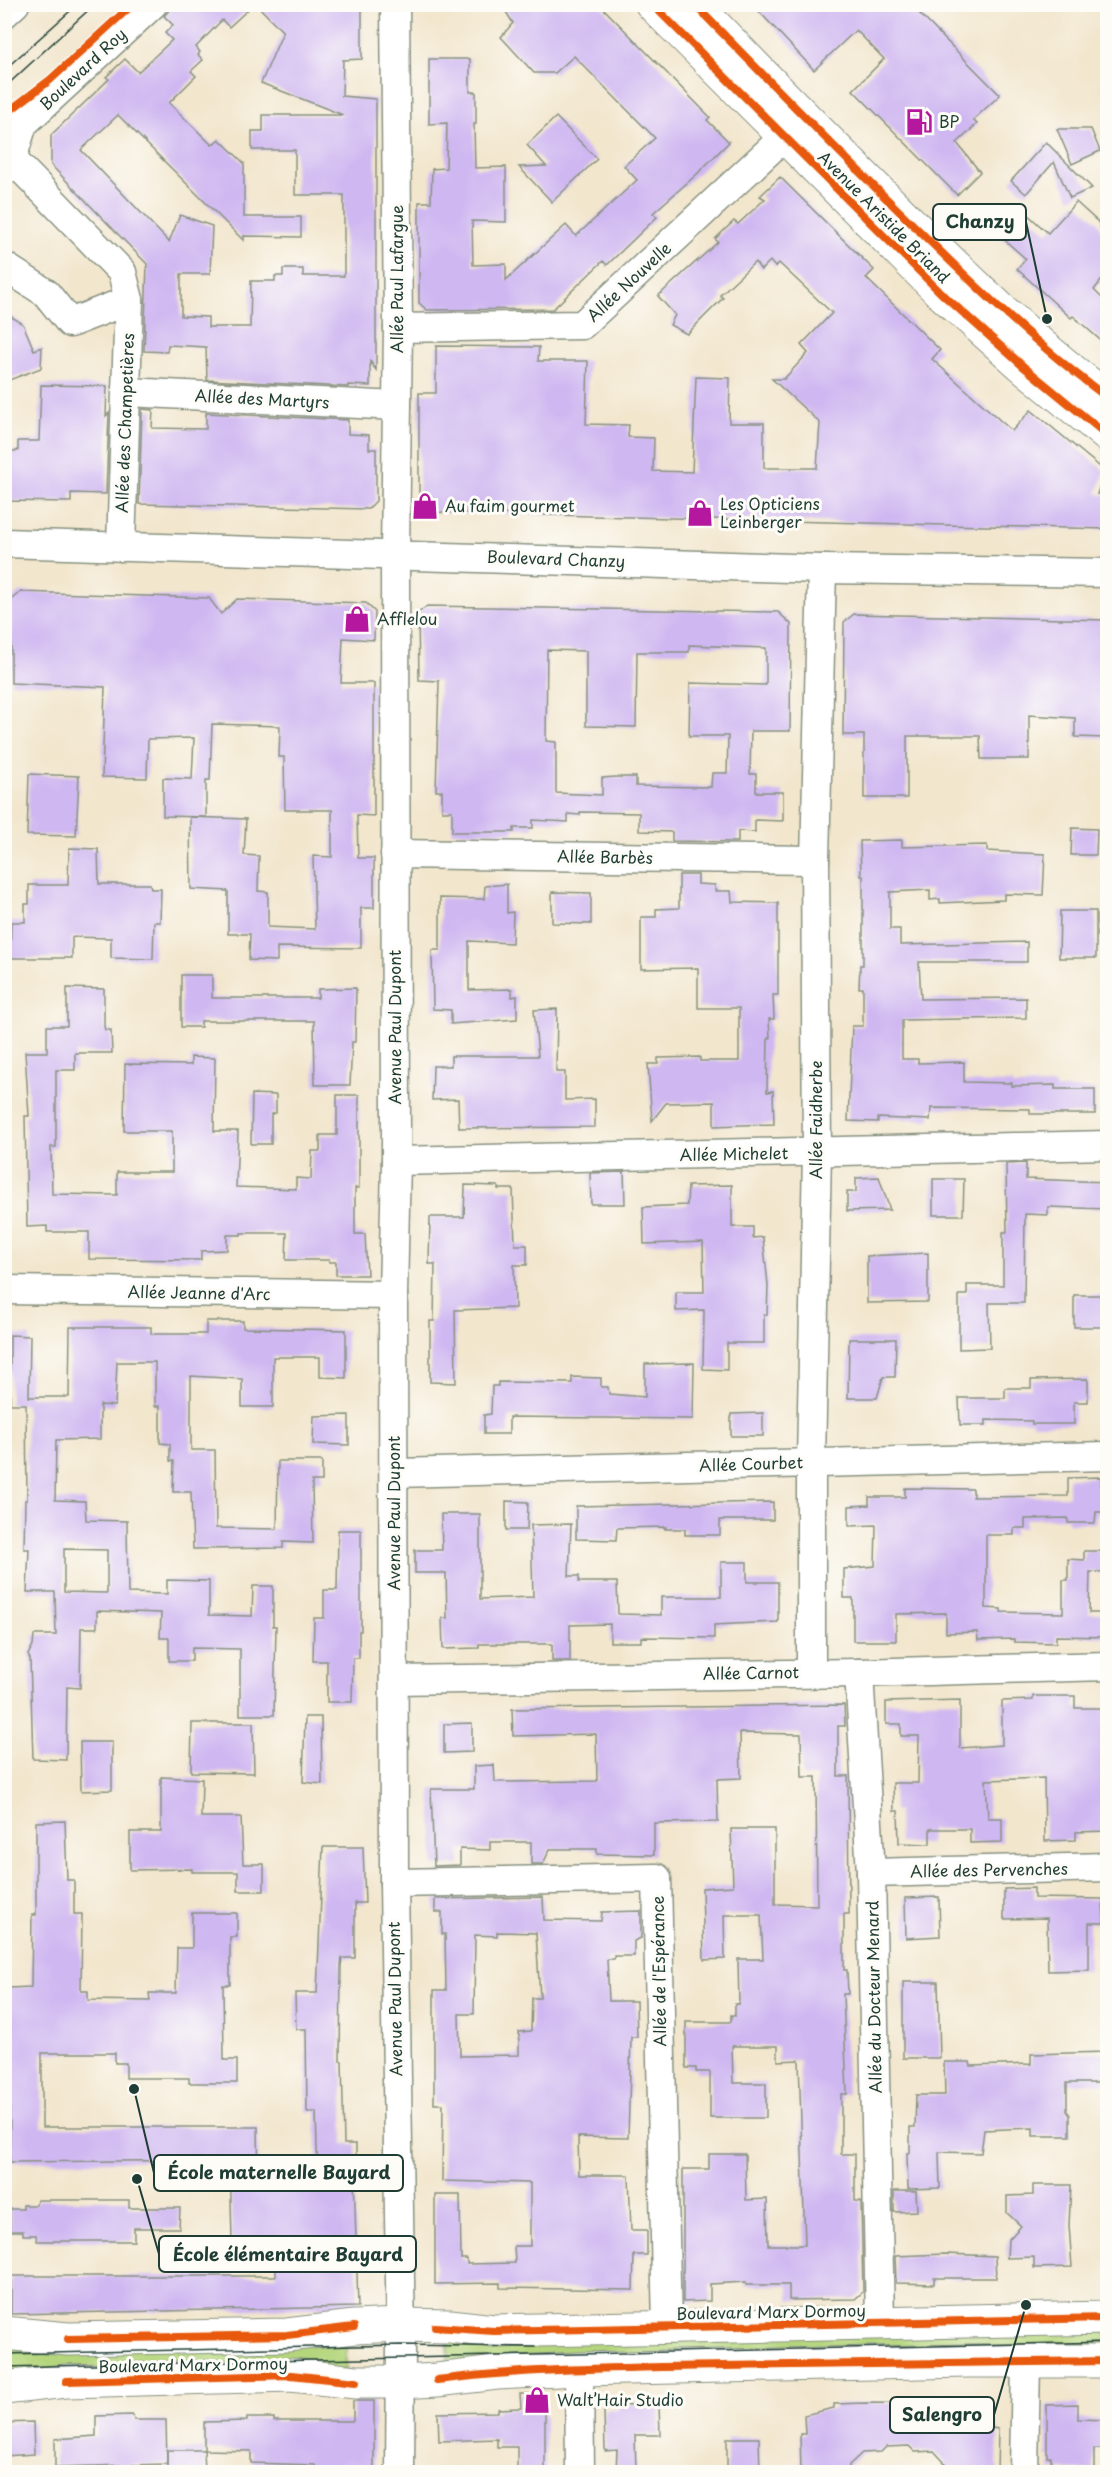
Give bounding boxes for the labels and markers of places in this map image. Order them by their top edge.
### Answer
fuel station icon: BP [904,107,934,137]
place label: BP [939,109,960,133]
callout: Chanzy [933,204,1026,240]
shop icon: Au faim gourmet [410,491,440,521]
place label: Les Opticiens Leinberger [720,491,820,533]
place label: Au faim gourmet [445,493,575,517]
shop icon: Les Opticiens Leinberger [685,498,715,528]
shop icon: Afflelou [342,604,372,634]
place label: Afflelou [377,606,437,630]
callout: École maternelle Bayard [154,2155,403,2191]
callout: École élémentaire Bayard [159,2236,416,2272]
shop icon: Walt’Hair Studio [522,2385,552,2415]
place label: Walt’Hair Studio [557,2387,684,2411]
callout: Salengro [890,2397,994,2433]

